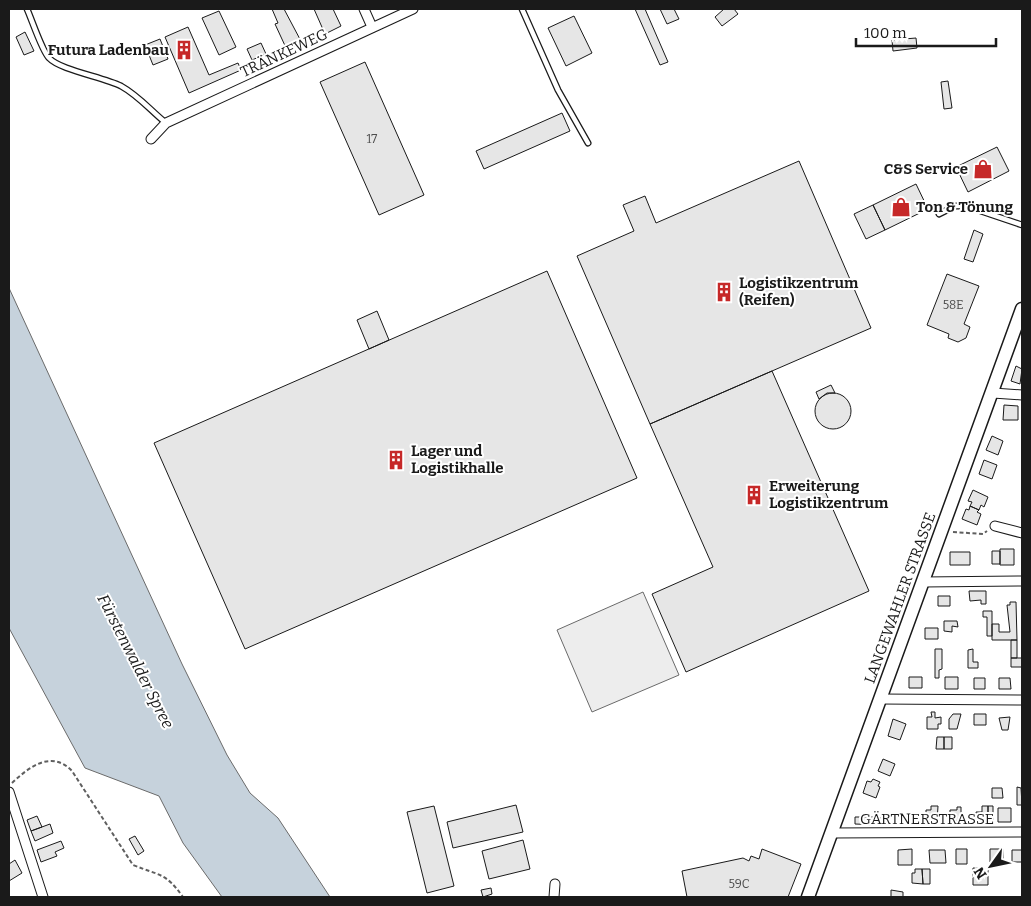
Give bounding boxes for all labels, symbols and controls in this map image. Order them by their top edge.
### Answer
scale bar [856,15,996,47]
text: 100 m [864,24,907,42]
street label: TRÄNKEWEG [238,25,330,81]
building icon: Futura Ladenbau [173,39,195,61]
place label: Futura Ladenbau [48,41,170,59]
house number: 17 [367,132,377,146]
shop icon: C&S Service [972,158,994,180]
place label: C&S Service [884,160,968,178]
shop icon: Ton & Tönung [890,196,912,218]
place label: Ton & Tönung [916,198,1013,216]
place label: Logistikzentrum (Reifen) [739,274,859,309]
building icon: Logistikzentrum (Reifen) [713,281,735,303]
house number: 58E [943,298,963,312]
place label: Lager und Logistikhalle [411,442,504,477]
building icon: Lager und Logistikhalle [385,449,407,471]
place label: Erweiterung Logistikzentrum [769,477,889,512]
building icon: Erweiterung Logistikzentrum [743,484,765,506]
street label: LANGEWAHLER STRASSE [861,510,939,686]
water label: Fürstenwalder Spree [93,591,178,732]
street label: GÄRTNERSTRASSE [860,810,994,828]
north arrow [966,841,1016,891]
text: N [970,863,991,882]
house number: 59C [728,877,750,891]

